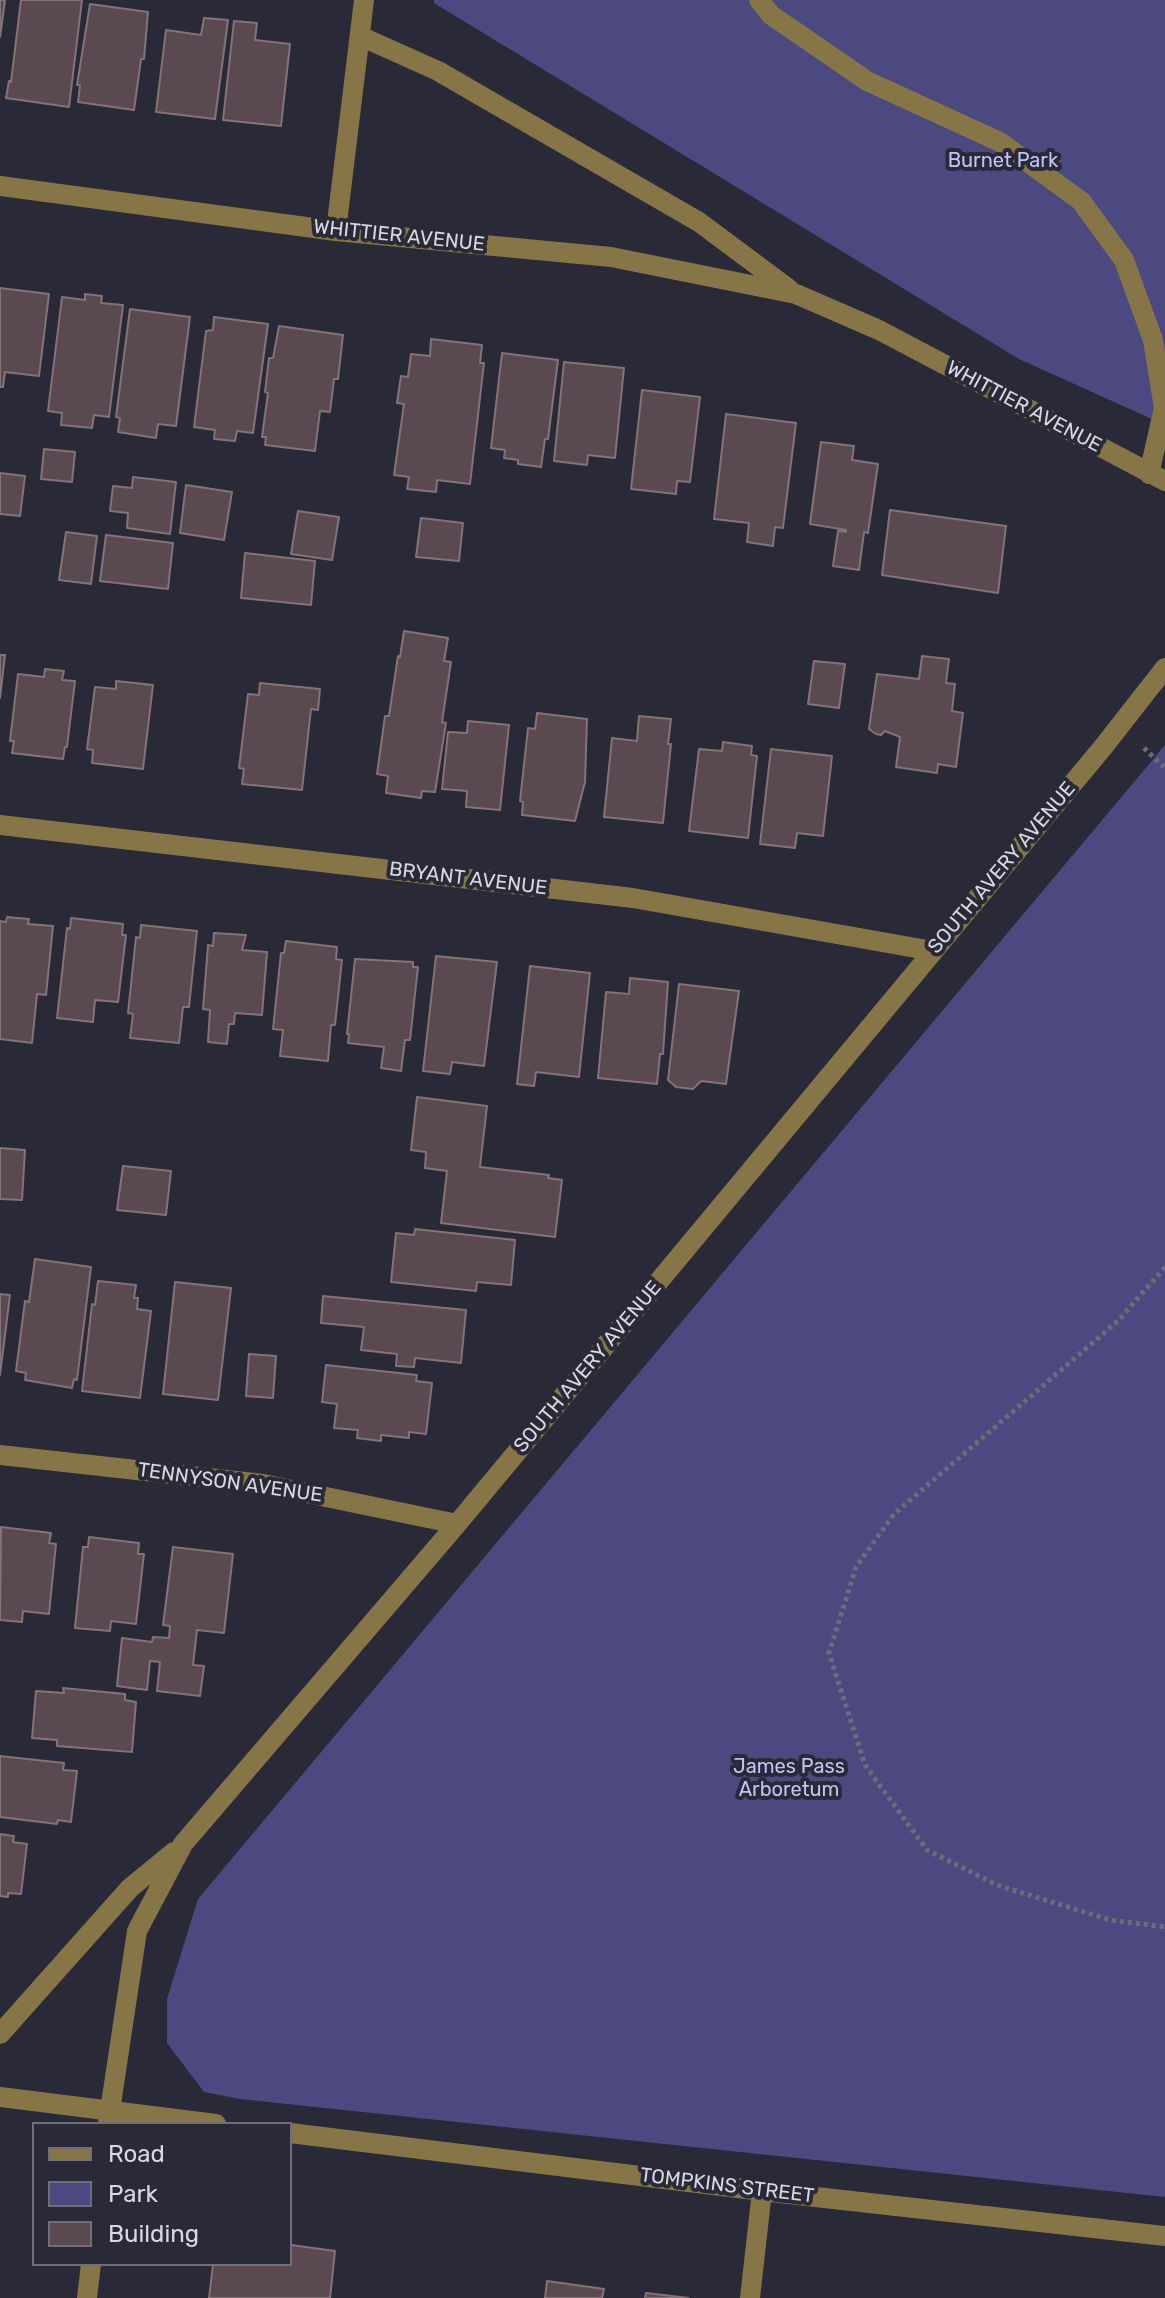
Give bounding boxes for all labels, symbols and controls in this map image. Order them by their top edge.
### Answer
park label: Burnet Park [948,149,1058,173]
street label: WHITTIER AVENUE [312,215,486,257]
street label: WHITTIER AVENUE [942,356,1106,458]
street label: SOUTH AVERY AVENUE [923,777,1081,959]
street label: BRYANT AVENUE [388,857,548,901]
street label: SOUTH AVERY AVENUE [509,1276,667,1458]
street label: TENNYSON AVENUE [136,1458,324,1508]
park label: James Pass Arboretum [733,1755,845,1802]
legend [32,2122,292,2266]
text: Road [108,2140,165,2168]
street label: TOMPKINS STREET [639,2163,815,2209]
text: Park [108,2180,158,2208]
text: Building [108,2220,199,2248]

